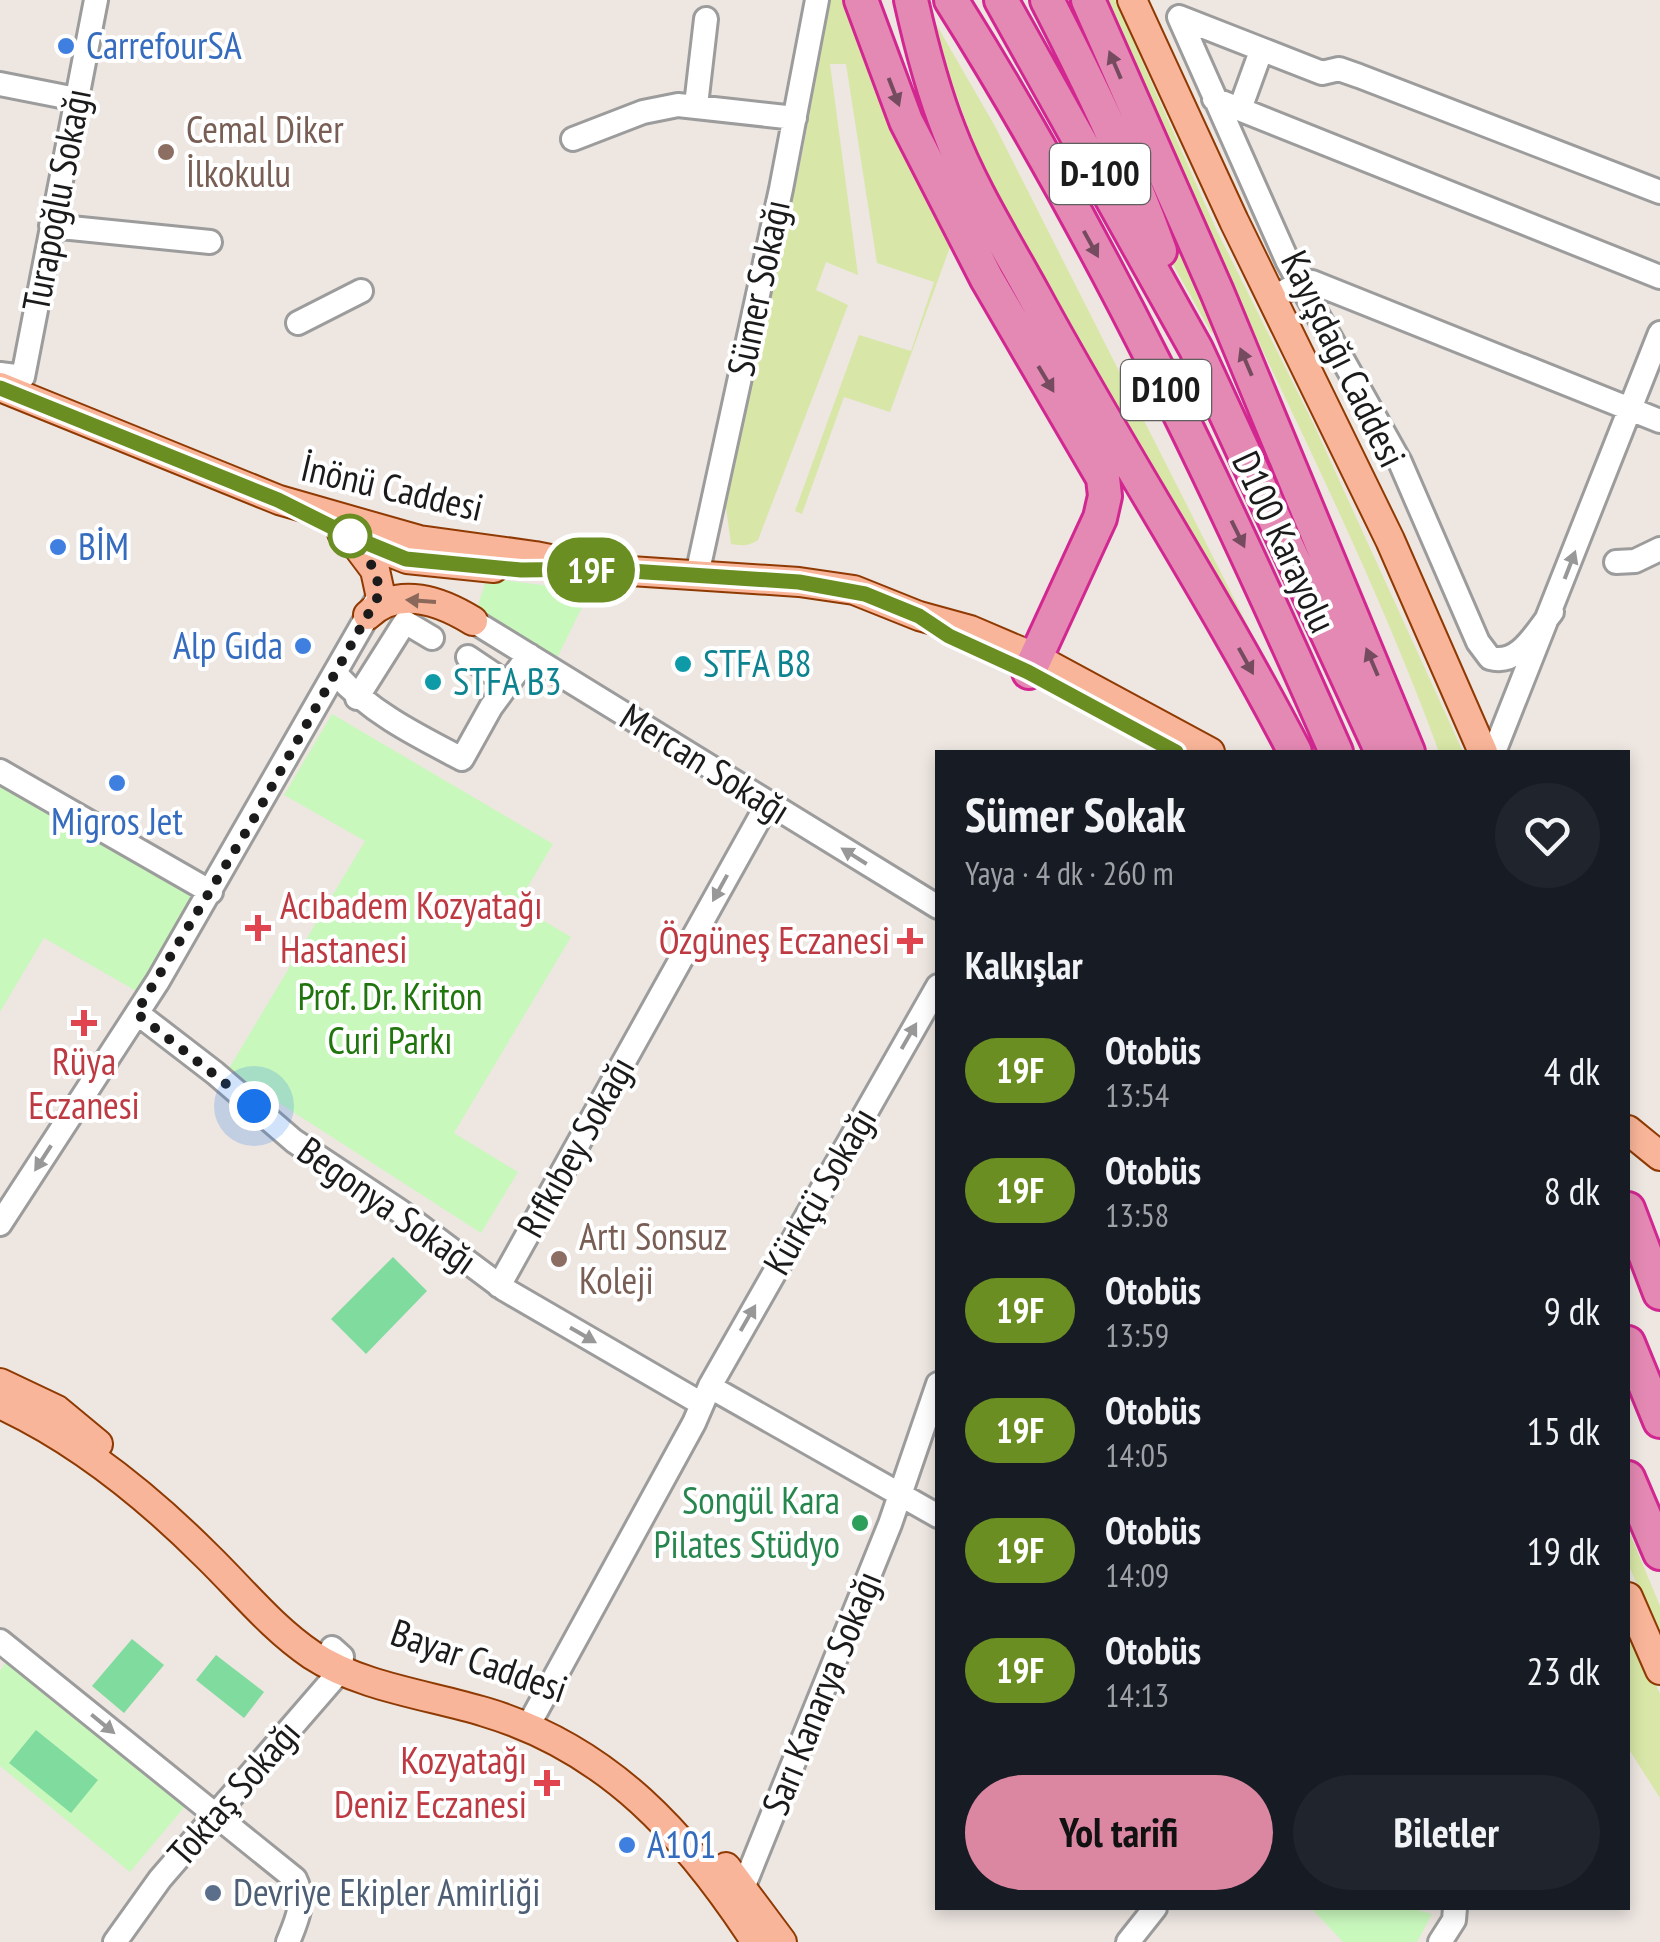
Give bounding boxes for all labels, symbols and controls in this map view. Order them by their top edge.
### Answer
place label: CarrefourSA [86,20,242,69]
marker: CarrefourSA [55,35,77,57]
one-way arrow [1107,50,1123,80]
one-way arrow [887,77,903,107]
street label: Turapoğlu Sokağı [10,84,101,315]
place label: Cemal Diker İlkokulu [186,104,344,197]
marker: Cemal Diker İlkokulu [155,141,177,163]
road number: D-100 [1050,144,1150,204]
street label: Sümer Sokağı [715,195,800,380]
one-way arrow [1082,230,1099,258]
street label: Kayışdağı Caddesi [1271,242,1418,475]
one-way arrow [1238,348,1254,377]
road number: D100 [1121,360,1211,420]
one-way arrow [1037,365,1054,393]
street label: İnönü Caddesi [297,442,488,531]
street label: D100 Karayolu [1222,443,1349,640]
unlabelled marker [329,515,371,557]
one-way arrow [1229,520,1246,549]
place label: BİM [78,521,129,570]
marker: BİM [47,536,69,558]
line badge: 19F [534,538,648,602]
text: 19F [567,547,615,593]
one-way arrow [1563,550,1578,580]
one-way arrow [405,593,437,609]
place label: Alp Gıda [173,620,283,669]
marker: Alp Gıda [292,635,314,657]
place label: STFA B8 [703,638,812,687]
one-way arrow [1238,647,1255,676]
one-way arrow [1364,647,1380,677]
marker: STFA B8 [672,653,694,675]
place label: STFA B3 [453,656,562,705]
marker: STFA B3 [422,671,444,693]
street label: Mercan Sokağı [612,691,800,834]
marker: Migros Jet [106,772,128,794]
text: Sümer Sokak [965,783,1186,845]
button: heart [1495,783,1600,888]
place label: Migros Jet [51,796,183,845]
one-way arrow [840,848,868,866]
text: Yaya · 4 dk · 260 m [965,852,1174,894]
one-way arrow [712,874,729,903]
place label: Acıbadem Kozyatağı Hastanesi [280,880,542,973]
marker: Acıbadem Kozyatağı Hastanesi [245,915,271,941]
place label: Özgüneş Eczanesi [659,915,890,964]
marker: Özgüneş Eczanesi [899,930,921,952]
text: Kalkışlar [965,940,1083,989]
park label: Prof. Dr. Kriton Curi Parkı [298,971,483,1064]
marker: Rüya Eczanesi [73,1012,95,1034]
one-way arrow [901,1021,918,1050]
text: Otobüs [1105,1025,1201,1074]
place label: Rüya Eczanesi [28,1036,140,1129]
text: 4 dk [1544,1046,1600,1095]
street label: Rıfkıbey Sokağı [505,1047,644,1245]
text: 19F [996,1047,1044,1093]
text: 13:54 [1105,1074,1169,1116]
your location [229,1081,279,1131]
street label: Kürkçü Sokağı [751,1098,886,1283]
street label: Begonya Sokağı [289,1125,487,1284]
one-way arrow [35,1144,53,1171]
text: Otobüs [1105,1145,1201,1194]
text: 8 dk [1544,1166,1600,1215]
text: 19F [996,1167,1044,1213]
text: 13:58 [1105,1194,1169,1236]
place label: Artı Sonsuz Koleji [579,1211,727,1304]
marker: Artı Sonsuz Koleji [548,1248,570,1270]
text: Otobüs [1105,1265,1201,1314]
text: 9 dk [1544,1286,1600,1335]
text: 19F [996,1287,1044,1333]
one-way arrow [739,1304,757,1332]
text: 13:59 [1105,1314,1169,1356]
one-way arrow [569,1326,597,1343]
text: Otobüs [1105,1385,1201,1434]
text: 15 dk [1527,1406,1600,1455]
text: 19F [996,1407,1044,1453]
text: 14:05 [1105,1434,1169,1476]
place label: Songül Kara Pilates Stüdyo [653,1475,840,1568]
text: Otobüs [1105,1505,1201,1554]
marker: Songül Kara Pilates Stüdyo [849,1512,871,1534]
text: 19 dk [1527,1526,1600,1575]
text: 19F [996,1527,1044,1573]
text: 14:09 [1105,1554,1169,1596]
street label: Sarı Kanarya Sokağı [749,1563,892,1821]
street label: Bayar Caddesi [385,1607,574,1713]
text: Otobüs [1105,1625,1201,1674]
text: 23 dk [1527,1646,1600,1695]
text: 19F [996,1647,1044,1693]
text: 14:13 [1105,1674,1169,1716]
street label: Toktaş Sokağı [156,1709,310,1875]
one-way arrow [91,1713,116,1734]
place label: Kozyatağı Deniz Eczanesi [334,1735,527,1828]
marker: Kozyatağı Deniz Eczanesi [536,1772,558,1794]
button: Yol tarifi [965,1775,1273,1890]
button: Biletler [1293,1775,1600,1890]
place label: A101 [647,1819,716,1868]
marker: A101 [616,1834,638,1856]
place label: Devriye Ekipler Amirliği [233,1867,540,1916]
marker: Devriye Ekipler Amirliği [202,1882,224,1904]

